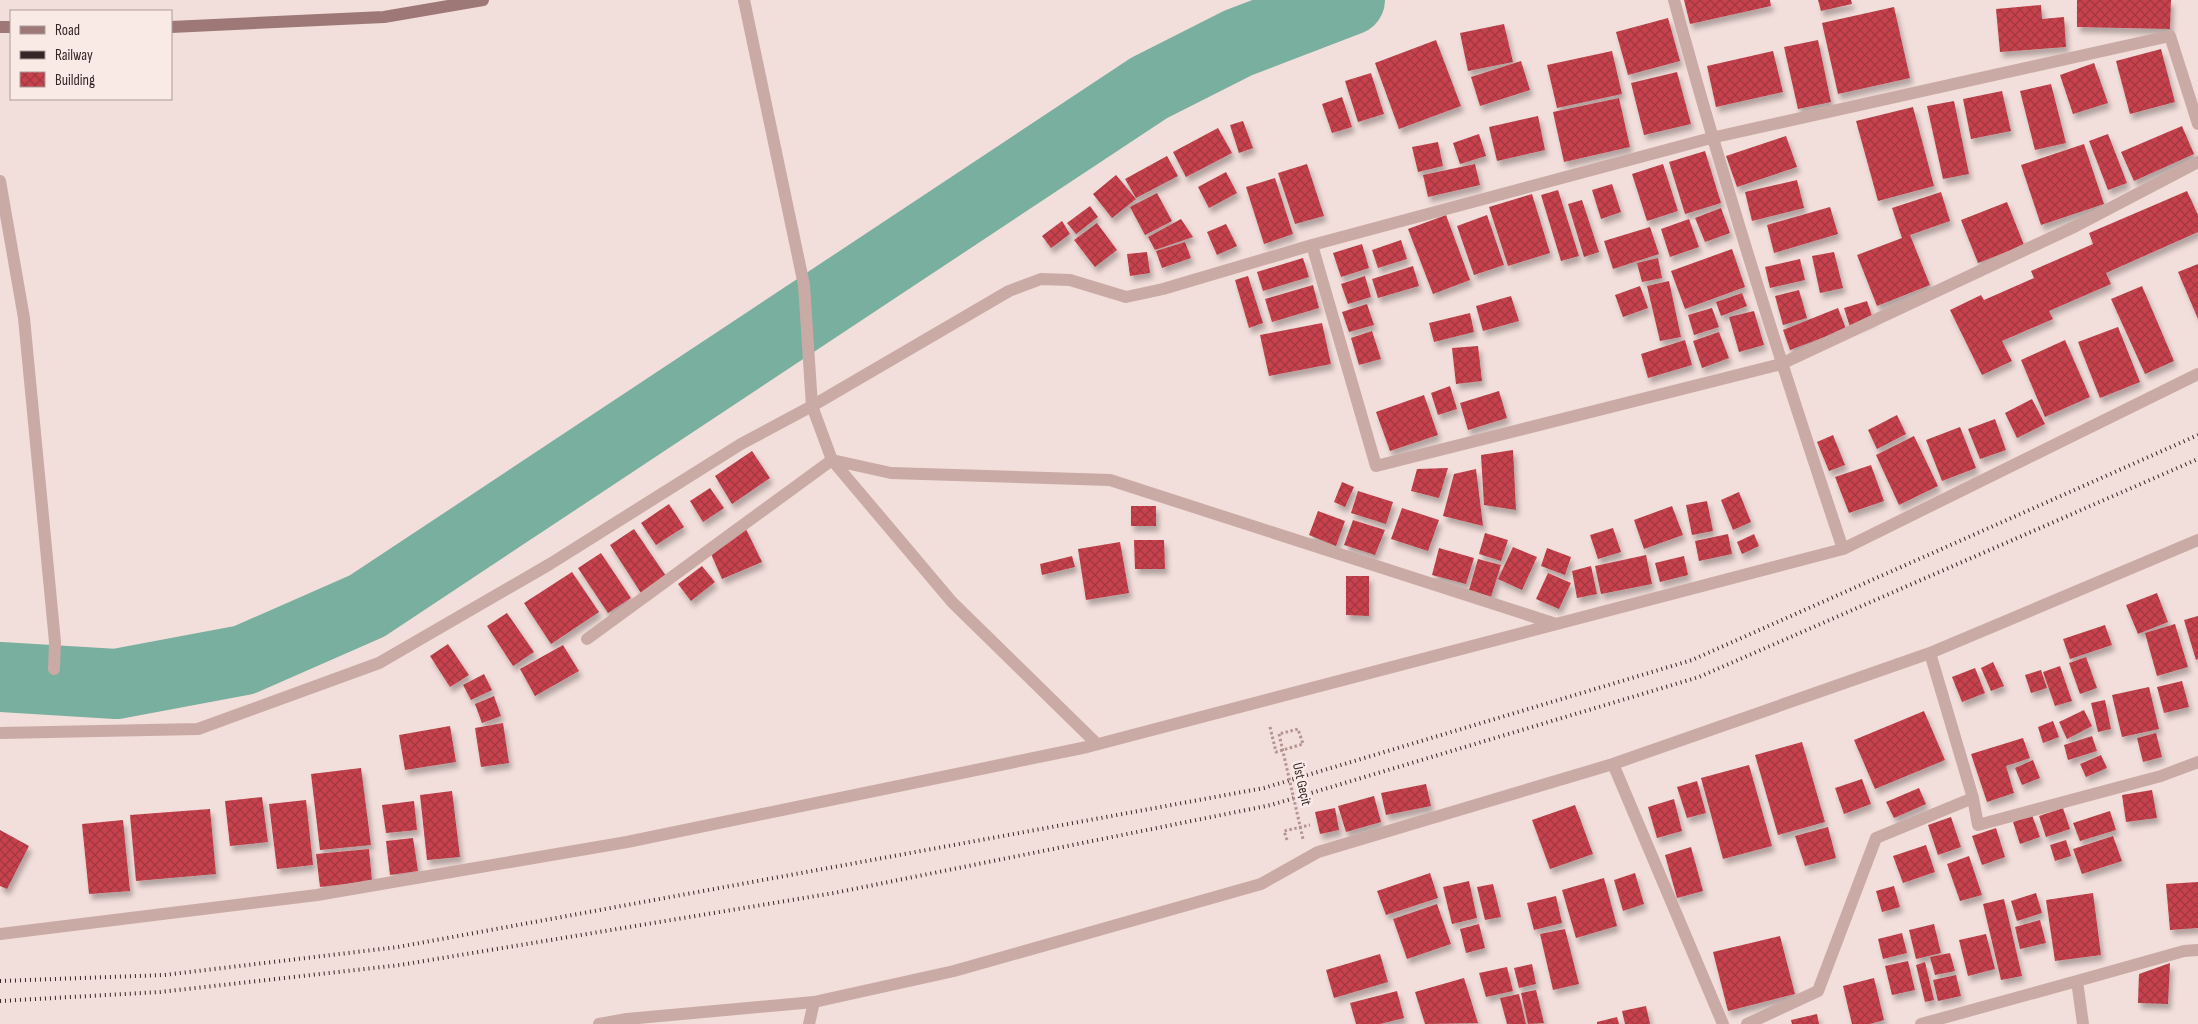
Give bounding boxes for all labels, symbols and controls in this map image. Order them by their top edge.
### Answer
legend [10,10,172,100]
text: Road [55,21,80,40]
text: Railway [55,46,93,65]
text: Building [55,71,95,90]
street label: Üst Geçit [1289,761,1315,807]

